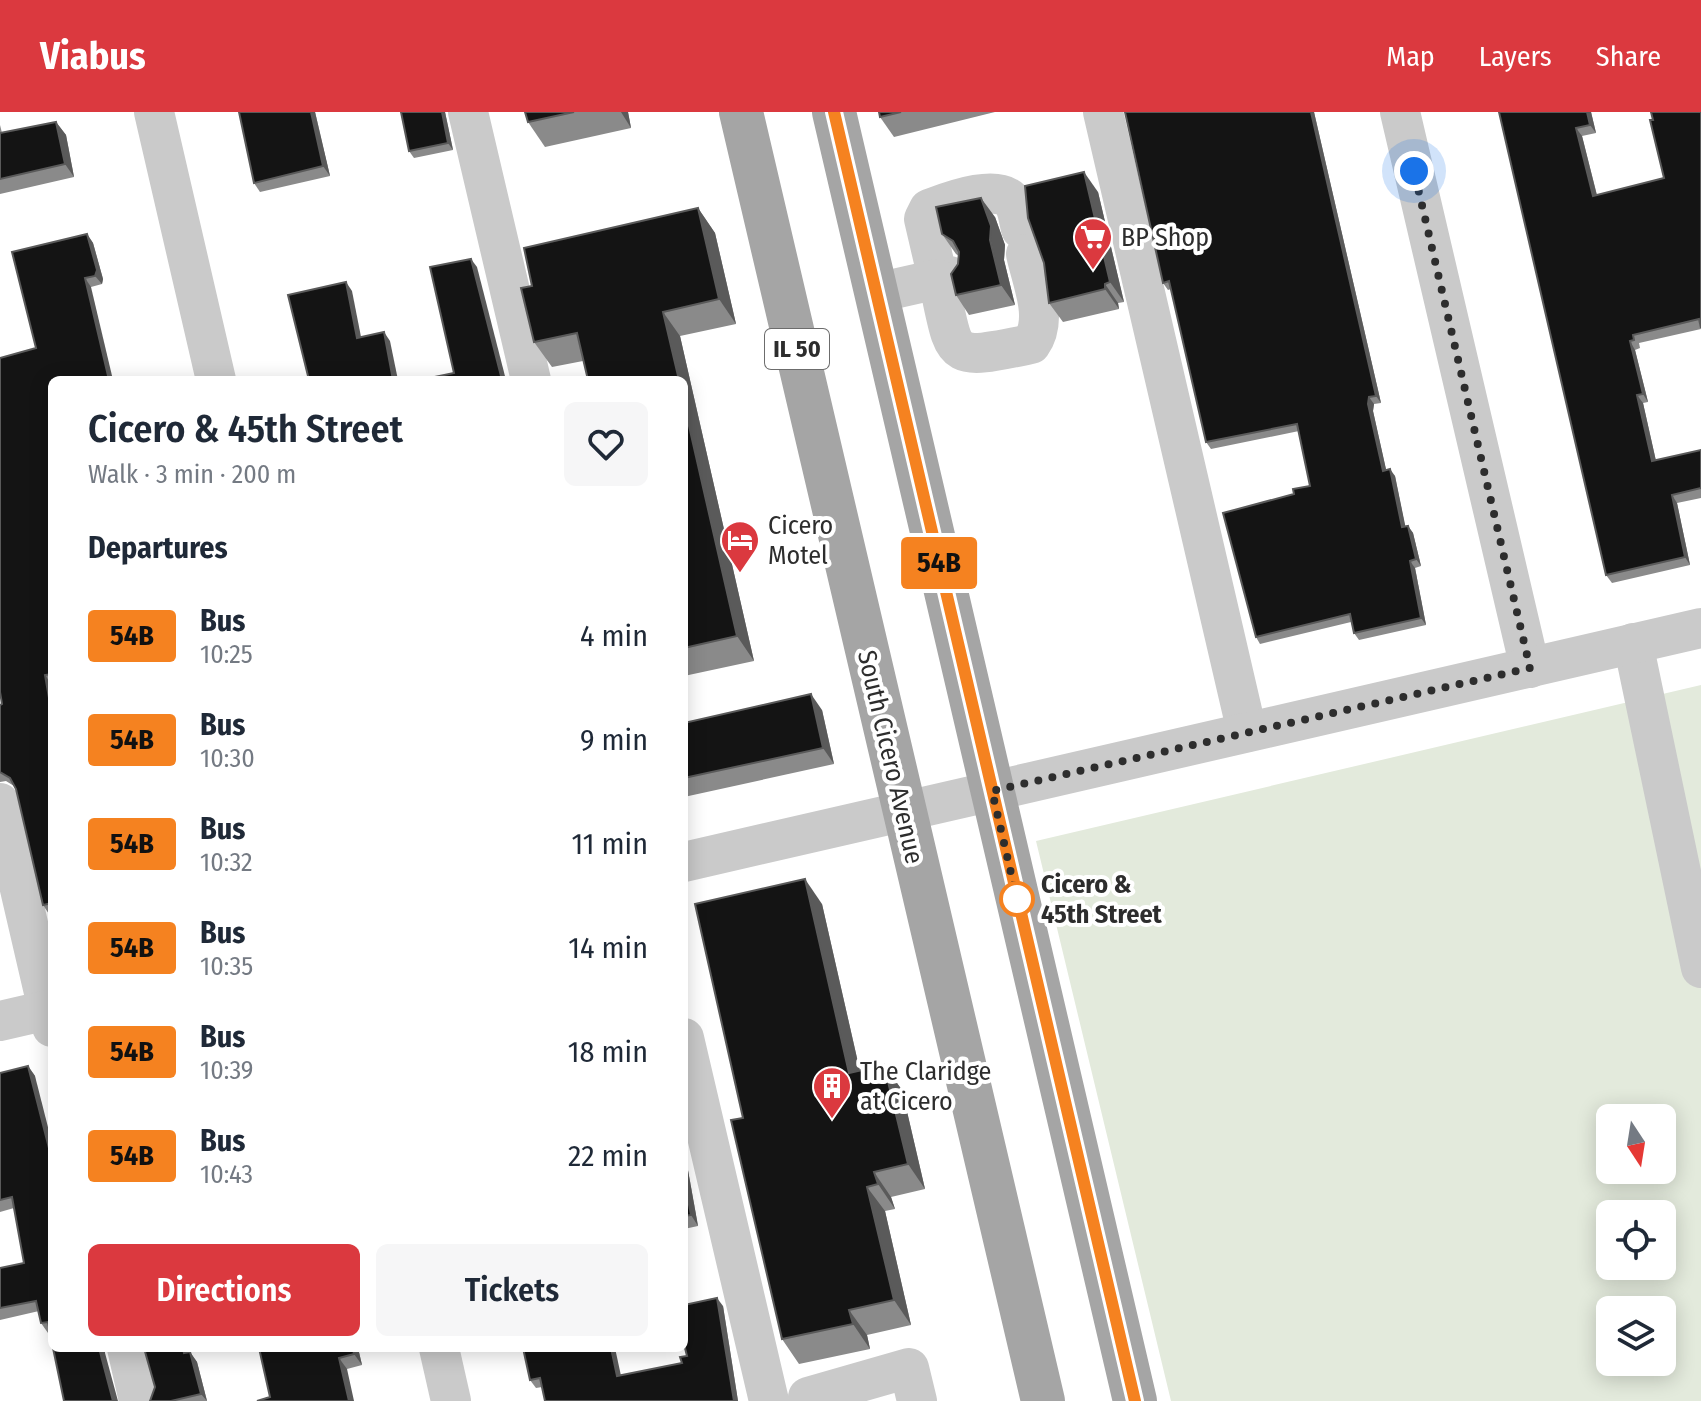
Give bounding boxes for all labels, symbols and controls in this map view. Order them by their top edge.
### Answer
text: Viabus [40,33,146,79]
text: Map [1386,40,1435,73]
text: Layers [1479,40,1552,73]
text: Share [1596,40,1661,73]
your location [1394,151,1434,191]
supermarket icon: BP Shop [1072,216,1114,271]
place label: BP Shop [1121,222,1209,253]
road number: IL 50 [765,329,829,369]
button: heart [564,402,648,486]
text: Cicero & 45th Street [88,406,403,452]
text: Walk · 3 min · 200 m [88,459,296,490]
place label: Cicero Motel [768,510,833,571]
hotel icon: Cicero Motel [719,519,761,574]
text: Departures [88,530,228,566]
line badge: 54B [893,537,985,589]
text: 54B [917,546,961,579]
text: Bus [200,603,245,639]
text: 4 min [580,618,648,654]
text: 54B [110,619,154,652]
text: 10:25 [200,639,253,670]
street label: South Cicero Avenue [851,647,930,867]
text: Bus [200,707,245,743]
text: 9 min [580,722,648,758]
text: 54B [110,723,154,756]
text: 10:30 [200,743,255,774]
text: Bus [200,811,245,847]
text: 11 min [572,826,648,862]
text: 54B [110,827,154,860]
text: 10:32 [200,847,252,878]
place label: Cicero & 45th Street [1041,869,1163,930]
marker: Cicero & 45th Street [1000,882,1034,916]
text: Bus [200,915,245,951]
text: 14 min [568,930,648,966]
text: 54B [110,931,154,964]
text: 10:35 [200,951,253,982]
text: Bus [200,1019,245,1055]
text: 18 min [568,1034,648,1070]
text: 54B [110,1035,154,1068]
text: 10:39 [200,1055,254,1086]
place label: The Claridge at Cicero [860,1056,991,1117]
building icon: The Claridge at Cicero [811,1065,853,1120]
north arrow [1596,1104,1676,1184]
map controls [1596,1104,1676,1376]
text: Bus [200,1123,245,1159]
text: 22 min [568,1138,648,1174]
text: 54B [110,1139,154,1172]
text: 10:43 [200,1159,253,1190]
button: locate [1596,1200,1676,1280]
button: Directions [88,1244,360,1336]
button: Tickets [376,1244,648,1336]
button: layers [1596,1296,1676,1376]

